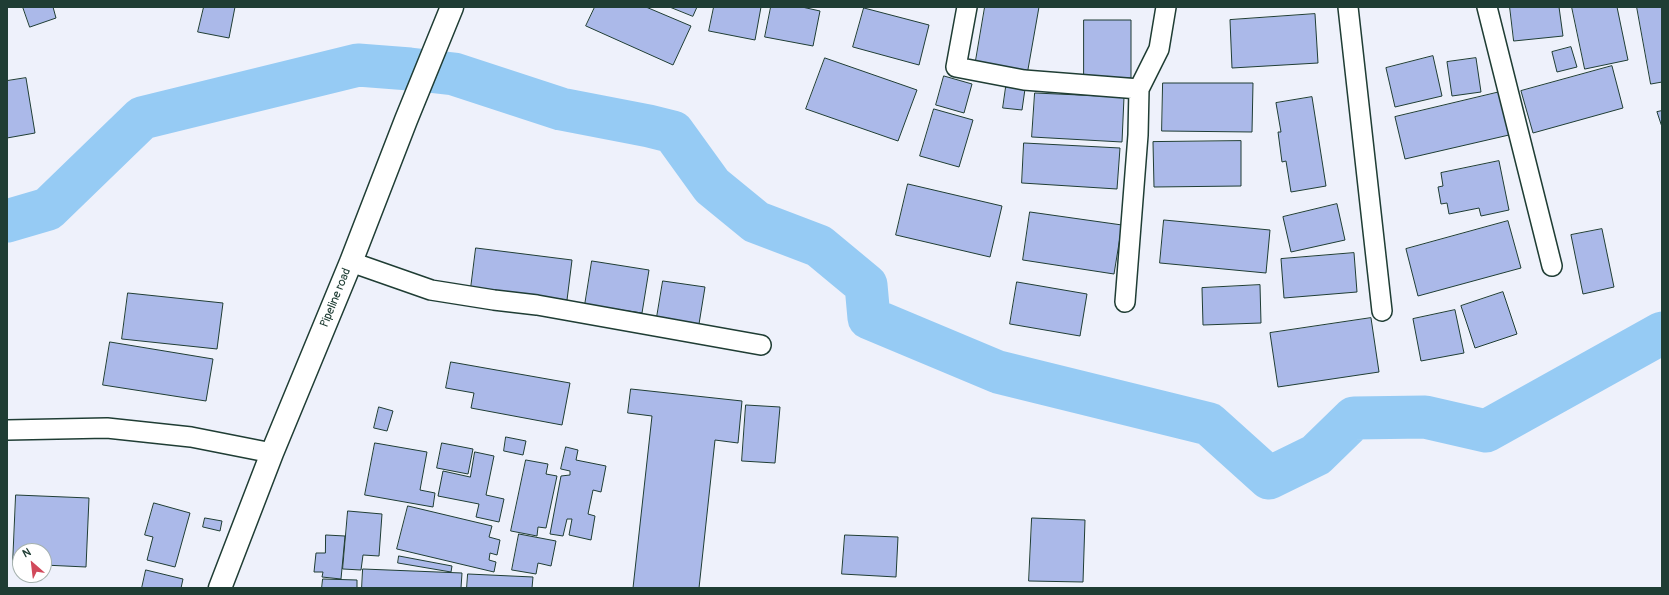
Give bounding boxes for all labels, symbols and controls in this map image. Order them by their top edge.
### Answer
street label: Pipeline road [318,266,354,330]
north arrow [12,543,52,583]
text: N [20,545,33,560]

